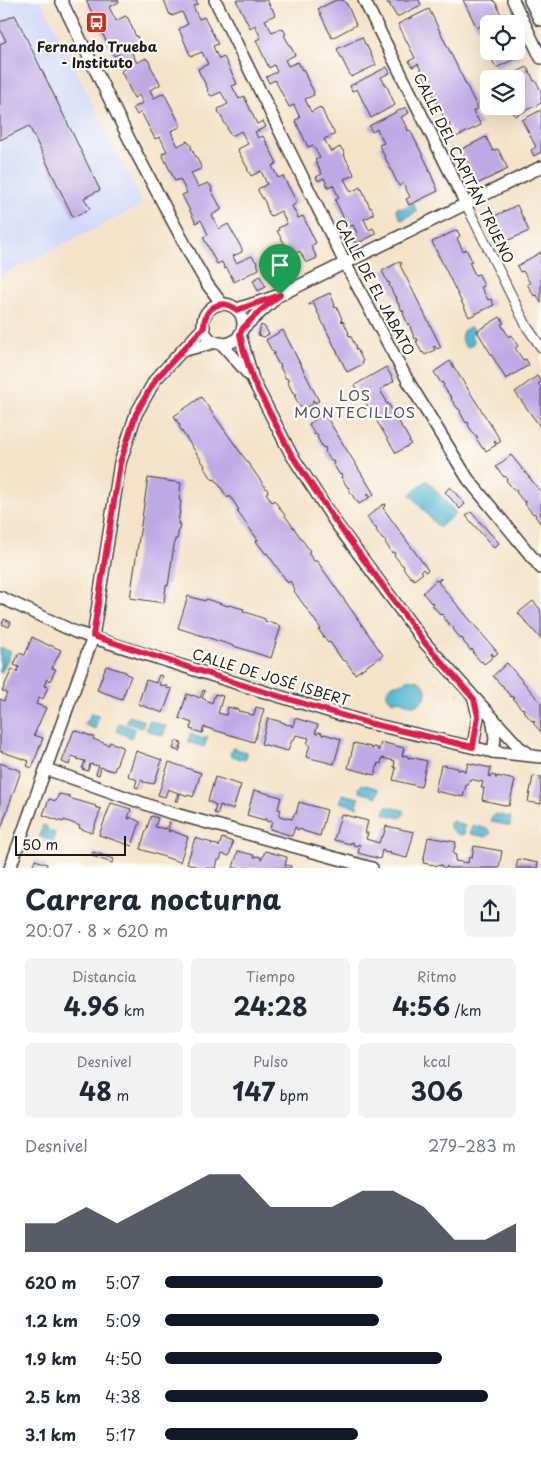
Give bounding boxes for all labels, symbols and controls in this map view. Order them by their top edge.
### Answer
bus stop icon: Fernando Trueba - Instituto [85,11,109,35]
map controls [480,15,525,115]
button: locate [480,15,525,60]
place label: Fernando Trueba - Instituto [37,36,158,73]
street label: CALLE DEL CAPITÁN TRUENO [409,69,519,267]
button: layers [480,70,525,115]
street label: CALLE DE EL JABATO [330,215,420,359]
pin [259,244,301,295]
icon: arrive [266,251,294,279]
district label: LOS MONTECILLOS [294,383,416,423]
street label: CALLE DE JOSÉ ISBERT [190,643,353,711]
scale bar [15,832,126,856]
text: 50 m [22,834,58,855]
text: Carrera nocturna [25,877,281,920]
button: share [464,885,516,937]
text: 20:07 · 8 × 620 m [25,918,168,942]
text: Distancia [72,966,136,987]
text: Tiempo [246,966,295,987]
text: Ritmo [417,966,457,987]
text: 4.96 [64,987,119,1025]
text: 24:28 [233,987,308,1025]
text: 4:56 [392,987,450,1025]
text: km [119,1000,145,1021]
text: /km [450,1000,481,1021]
text: Desnivel [77,1051,131,1072]
text: Pulso [253,1051,288,1072]
text: kcal [423,1051,451,1072]
text: 48 [79,1072,112,1110]
text: 147 [232,1072,275,1110]
text: 306 [411,1072,463,1110]
text: m [112,1085,129,1106]
text: bpm [275,1085,309,1106]
text: Desnivel [25,1133,87,1157]
text: 279–283 m [428,1133,516,1157]
text: 620 m [25,1270,76,1294]
text: 5:07 [105,1270,140,1294]
text: 1.2 km [25,1308,78,1332]
text: 5:09 [105,1308,141,1332]
text: 1.9 km [25,1346,77,1370]
text: 4:50 [105,1346,142,1370]
text: 2.5 km [25,1384,81,1408]
text: 4:38 [105,1384,141,1408]
text: 3.1 km [25,1422,76,1446]
text: 5:17 [105,1422,136,1446]

